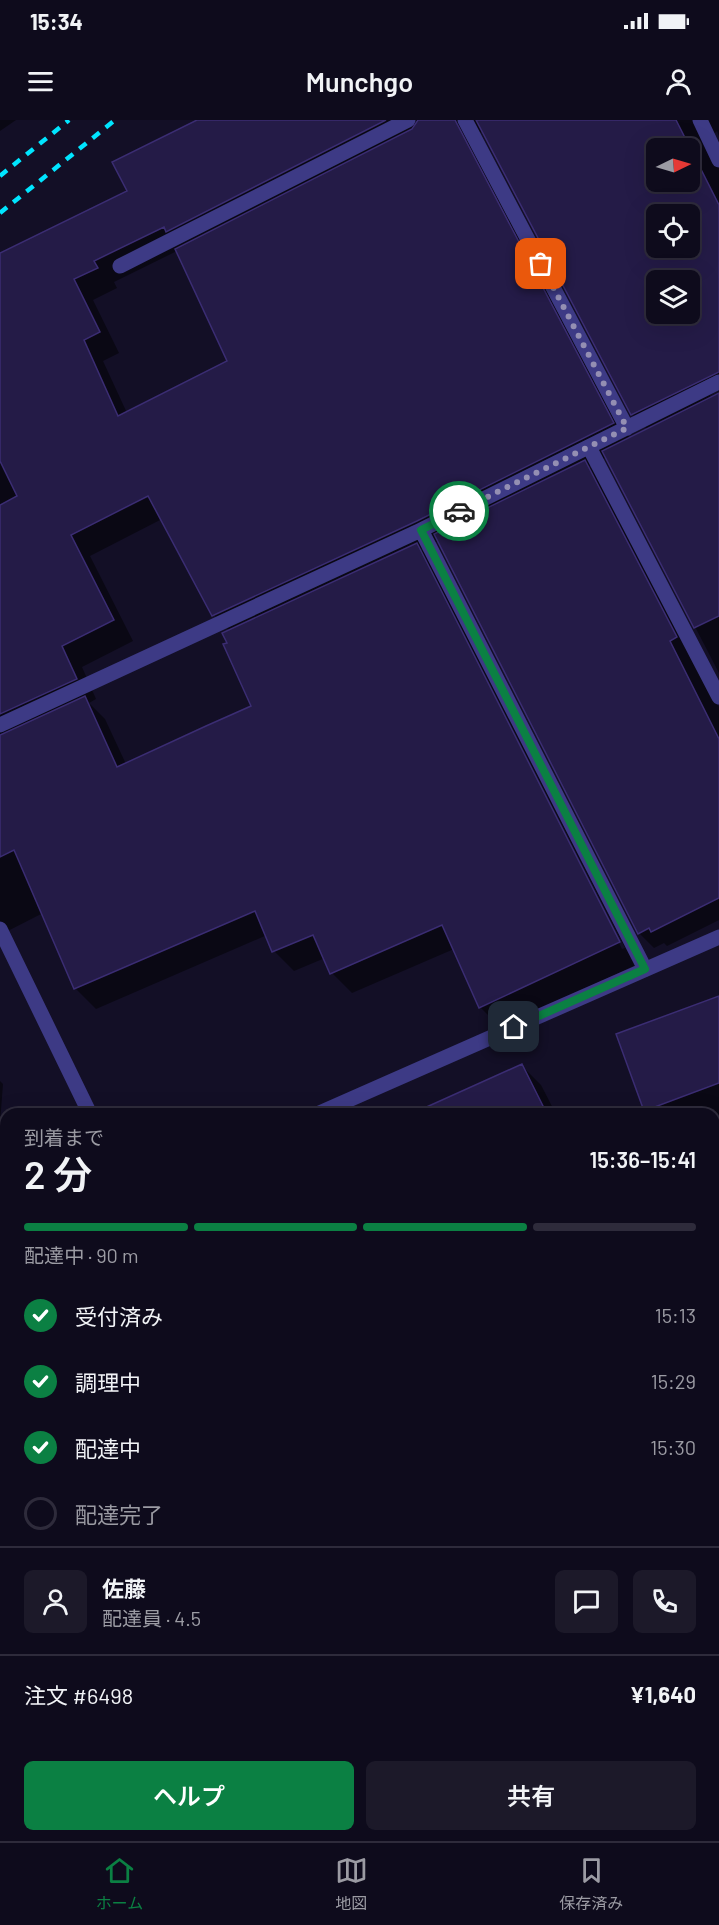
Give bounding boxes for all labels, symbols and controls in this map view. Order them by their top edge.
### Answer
text: 15:34 [30,8,83,34]
icon: menu [24,65,57,98]
text: Munchgo [306,65,413,97]
icon: person [662,65,695,98]
north arrow [646,138,700,192]
map controls [646,138,700,324]
button: locate [646,204,700,258]
pin [515,238,566,289]
icon: bag [524,247,557,280]
button: layers [646,270,700,324]
courier [429,481,489,541]
icon: car [443,495,476,528]
pin [488,1001,539,1052]
icon: home [497,1010,530,1043]
text: 到着まで [24,1125,104,1149]
text: 15:36–15:41 [589,1146,696,1172]
text: 2 分 [24,1150,92,1197]
text: 配達中 · 90 m [24,1243,138,1267]
icon: check [24,1299,57,1332]
text: 受付済み [75,1303,163,1329]
text: 15:13 [655,1303,696,1327]
icon: check [24,1365,57,1398]
text: 調理中 [75,1369,141,1395]
text: 15:29 [651,1369,696,1393]
icon: check [24,1431,57,1464]
text: 配達中 [75,1435,141,1461]
text: 15:30 [650,1435,696,1459]
text: 配達完了 [75,1501,163,1527]
button: person [24,1570,87,1633]
button: chat [555,1570,618,1633]
button: phone [633,1570,696,1633]
text: 佐藤 [102,1575,146,1601]
text: 配達員 · 4.5 [102,1606,201,1630]
text: ¥1,640 [630,1681,696,1707]
text: 注文 #6498 [24,1682,133,1708]
button: ヘルプ [24,1761,354,1830]
button: 共有 [366,1761,696,1830]
tab: ホーム [96,1854,143,1914]
tab: 地図 [335,1854,368,1914]
tab: 保存済み [559,1854,623,1914]

